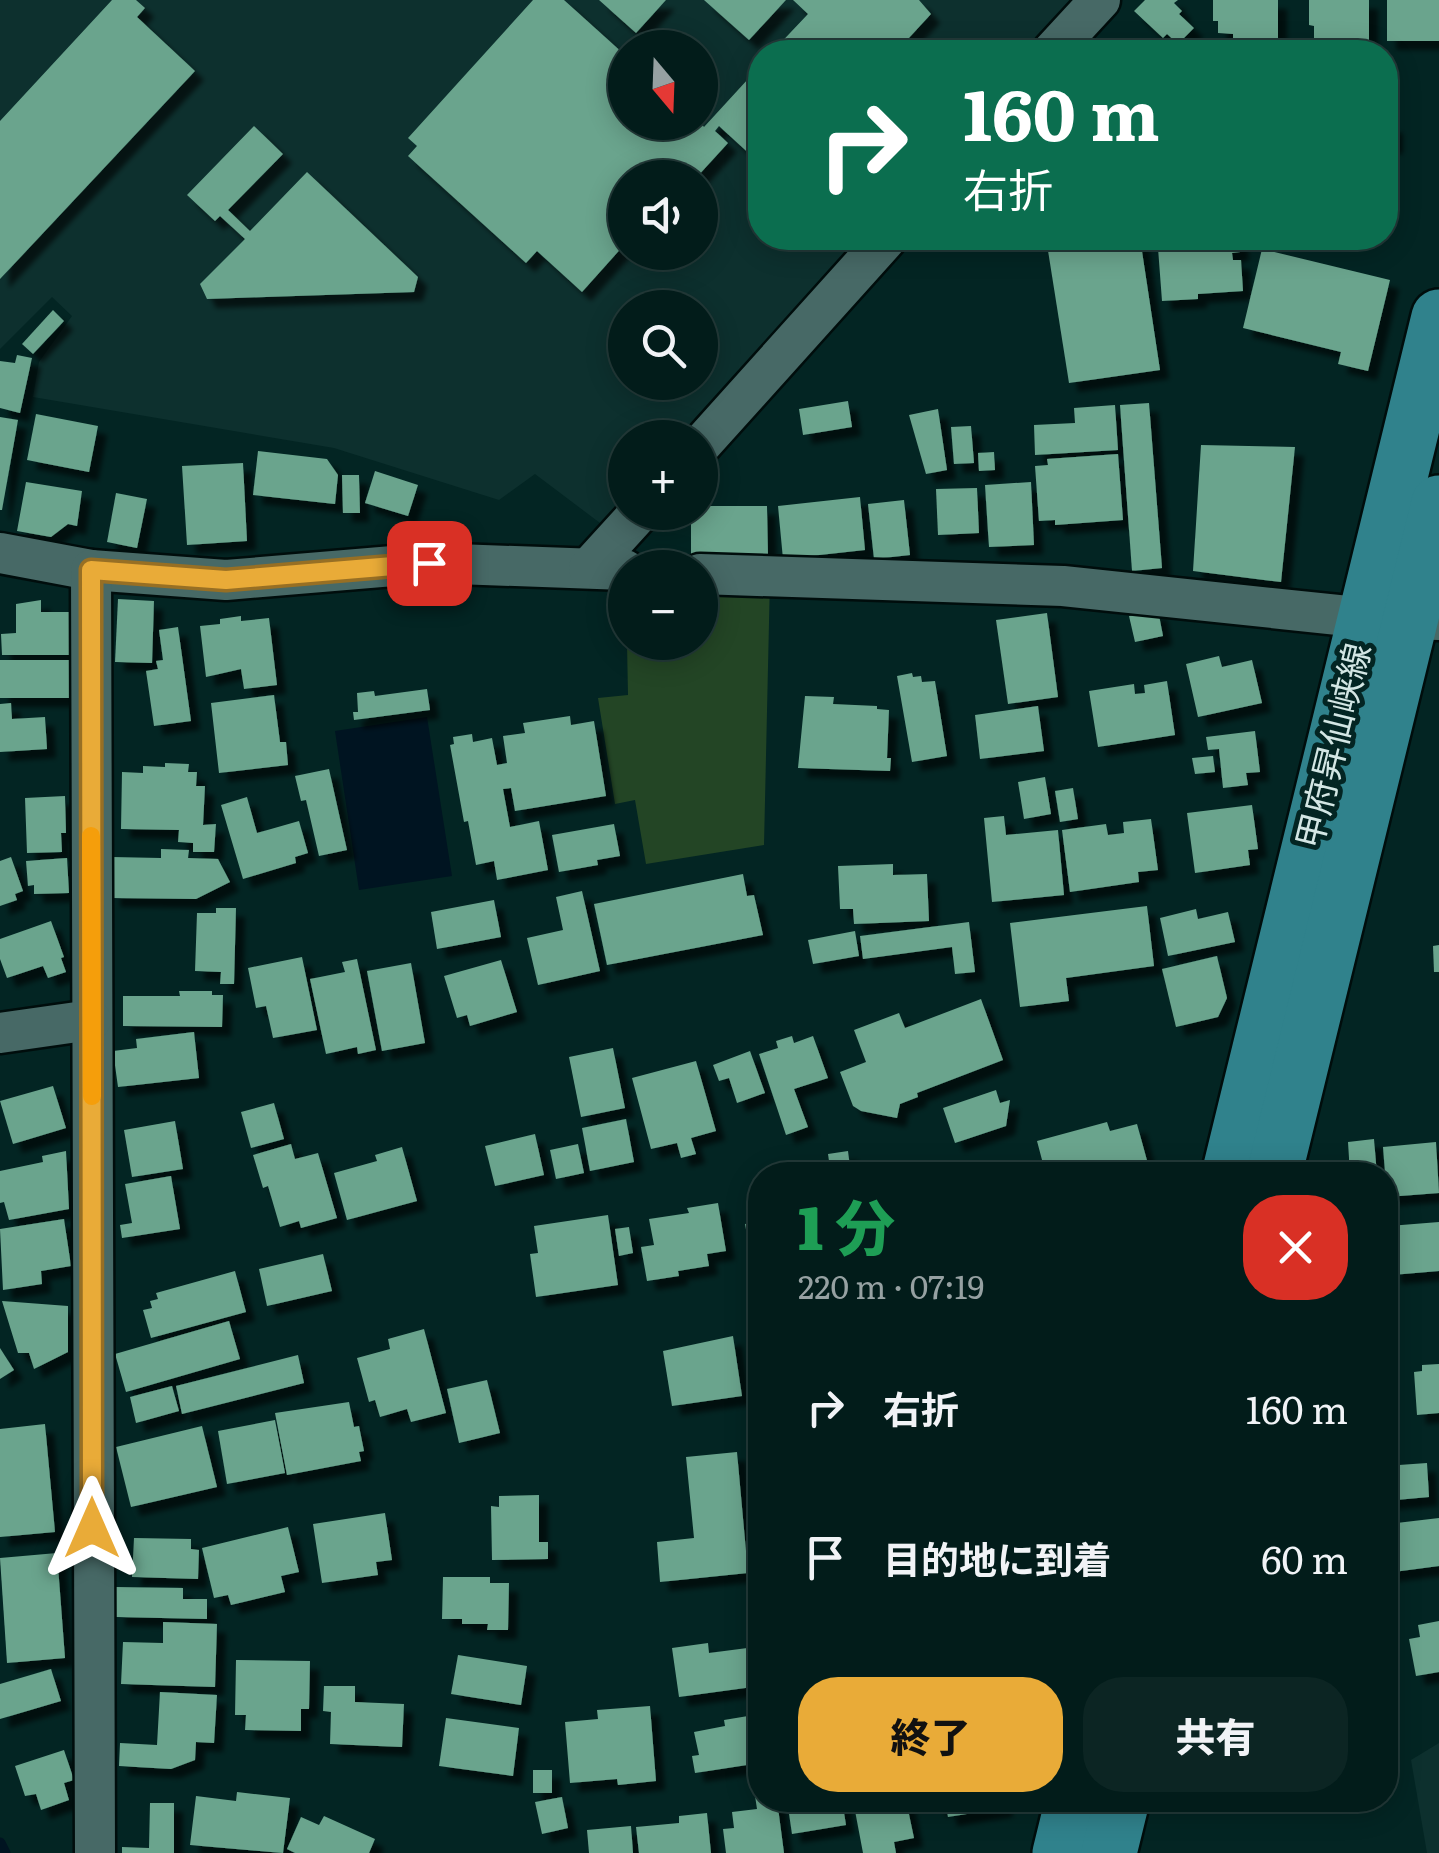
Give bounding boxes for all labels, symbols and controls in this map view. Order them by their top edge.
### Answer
north arrow [608,30,718,140]
map controls [608,30,718,660]
text: 160 m [963,59,1160,163]
icon: right [798,80,928,210]
text: 右折 [963,154,1053,221]
button: sound [608,160,718,270]
button: search [608,290,718,400]
button: + [608,420,718,530]
pin [387,521,472,606]
icon: arrive [402,536,457,591]
button: − [608,550,718,660]
street label: 甲府昇仙峡線 [1280,637,1382,853]
text: 1 分 [798,1179,895,1268]
button: close [1243,1195,1348,1300]
text: 220 m · 07:19 [798,1261,984,1309]
text: 右折 [883,1379,959,1436]
text: 160 m [1246,1379,1348,1436]
icon: right [798,1380,853,1435]
position arrow [40,1476,144,1580]
text: 目的地に到着 [883,1529,1111,1586]
text: 60 m [1261,1529,1348,1586]
icon: arrive [798,1530,853,1585]
button: 終了 [798,1677,1063,1792]
button: 共有 [1083,1677,1348,1792]

